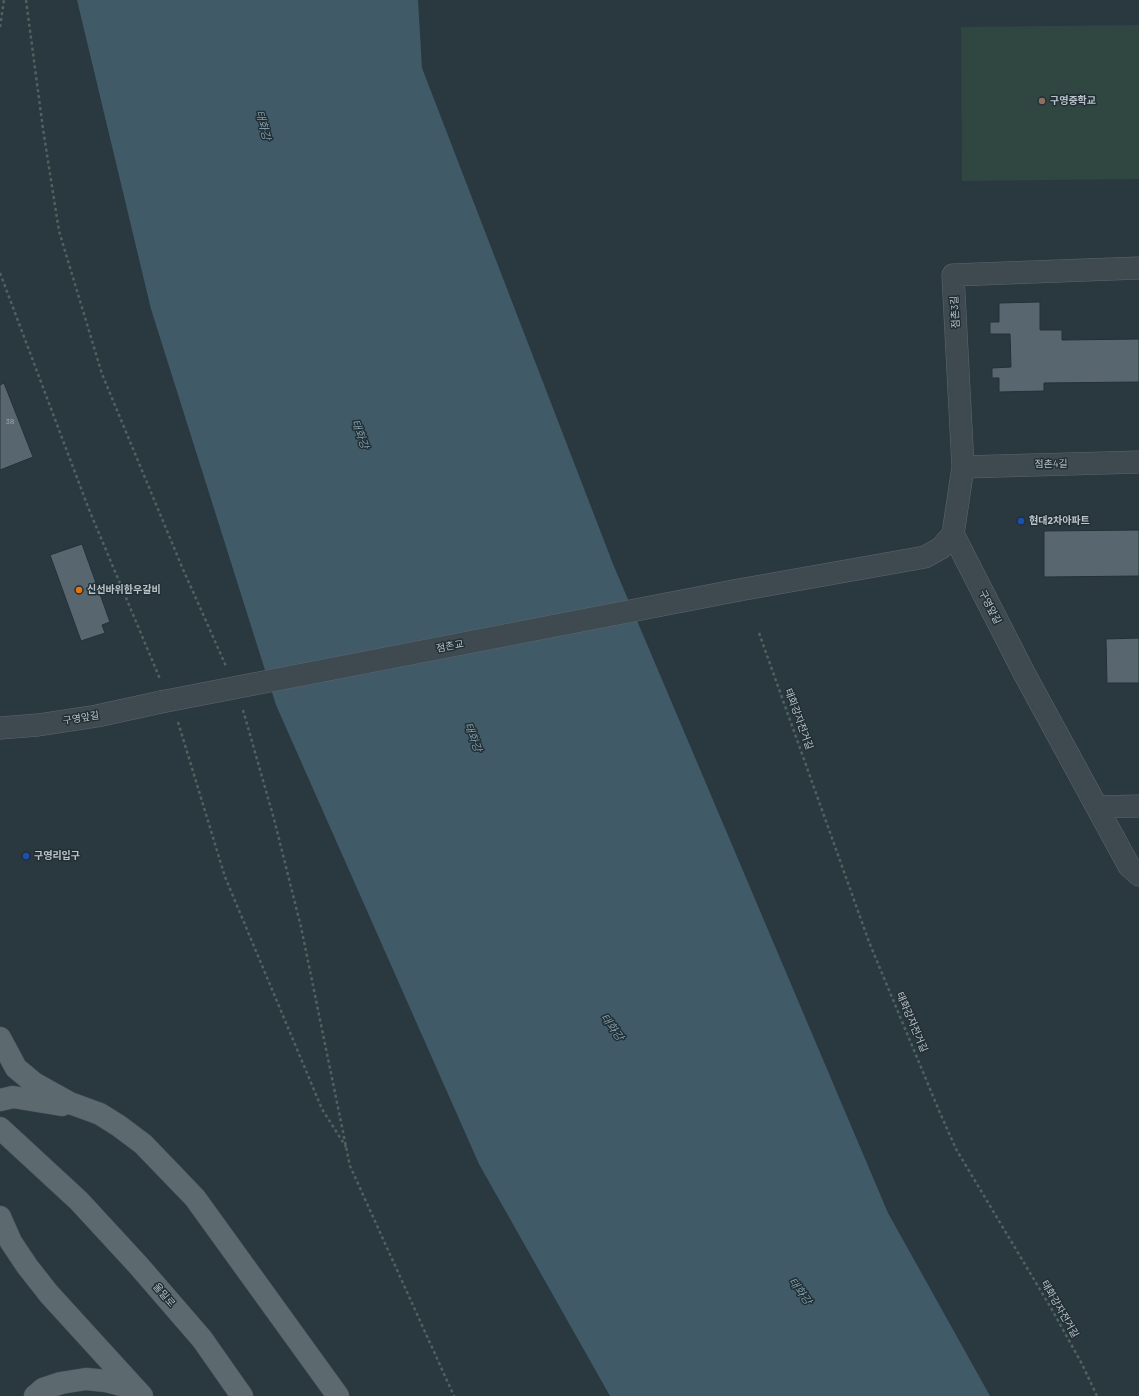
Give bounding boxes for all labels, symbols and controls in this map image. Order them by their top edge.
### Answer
place label: 구영중학교 [1050,95,1096,107]
marker: 구영중학교 [1037,96,1047,106]
water label: 태화강 [253,109,273,141]
street label: 점촌3길 [948,295,962,329]
house number: 38 [6,416,14,426]
water label: 태화강 [349,417,371,451]
street label: 점촌4길 [1034,458,1068,470]
place label: 현대2차아파트 [1029,515,1090,527]
marker: 현대2차아파트 [1016,516,1026,526]
place label: 신선바위한우갈비 [87,584,161,596]
marker: 신선바위한우갈비 [74,585,84,595]
street label: 구영앞길 [976,588,1004,626]
street label: 점촌교 [435,637,465,655]
street label: 태화강자전거길 [782,687,816,751]
street label: 구영앞길 [62,709,100,727]
water label: 태화강 [462,720,484,754]
place label: 구영리입구 [34,850,80,862]
marker: 구영리입구 [21,851,31,861]
street label: 태화강자전거길 [894,990,930,1054]
water label: 태화강 [598,1011,626,1043]
water label: 태화강 [786,1275,814,1307]
street label: 태화강자전거길 [1039,1278,1081,1340]
street label: 울밀로 [150,1281,178,1309]

